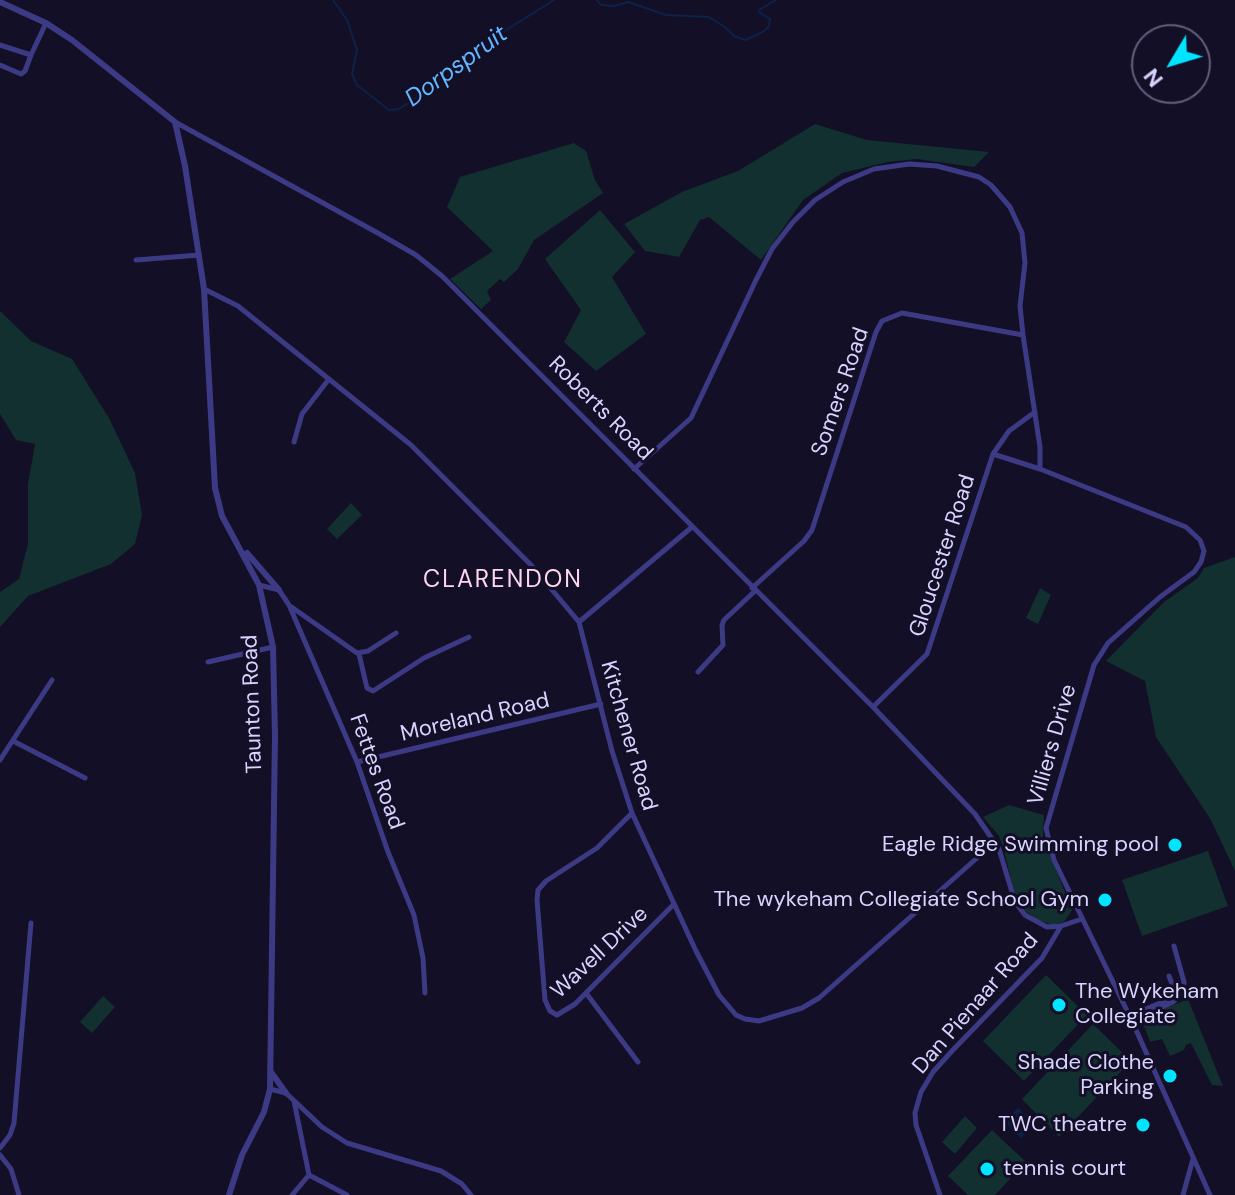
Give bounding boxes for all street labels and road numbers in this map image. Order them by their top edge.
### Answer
street label: Somers Road [807,324,875,460]
street label: Roberts Road [542,351,658,467]
street label: Gloucester Road [904,472,982,640]
street label: Taunton Road [237,634,269,774]
street label: Kitchener Road [594,658,662,814]
street label: Villiers Drive [1023,681,1083,809]
street label: Moreland Road [398,688,552,748]
street label: Fettes Road [343,711,409,833]
street label: Wavell Drive [546,901,654,1005]
street label: Dan Pienaar Road [908,928,1044,1080]

